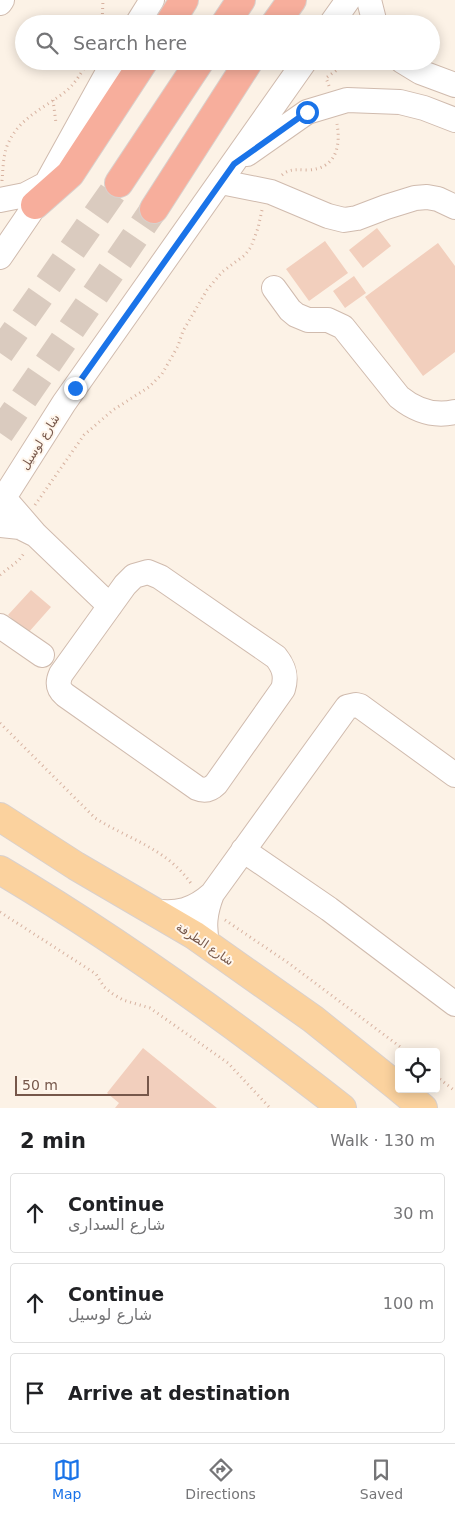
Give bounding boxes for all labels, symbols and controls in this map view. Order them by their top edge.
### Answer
search box [15,15,440,70]
icon: search [33,29,61,57]
text: Search here [73,32,187,54]
route start [296,101,319,124]
route end [64,377,87,400]
street label: شارع لوسيل [17,412,64,473]
street label: شارع الطرفة [173,920,236,969]
map controls [395,1048,440,1093]
button: locate [395,1048,440,1093]
scale bar [15,1073,149,1096]
text: 50 m [22,1077,58,1093]
text: 2 min [20,1129,86,1153]
text: Walk · 130 m [330,1131,435,1150]
text: Continue [68,1193,164,1215]
icon: ahead [21,1199,49,1227]
text: 30 m [393,1204,434,1223]
text: شارع السدارى [68,1215,165,1234]
text: Continue [68,1283,164,1305]
icon: ahead [21,1289,49,1317]
text: 100 m [383,1294,434,1313]
text: شارع لوسيل [68,1305,152,1324]
icon: arrive [21,1379,49,1407]
text: Arrive at destination [68,1382,290,1404]
tab: Map [52,1456,81,1502]
tab: Directions [185,1456,256,1502]
tab: Saved [360,1456,403,1502]

